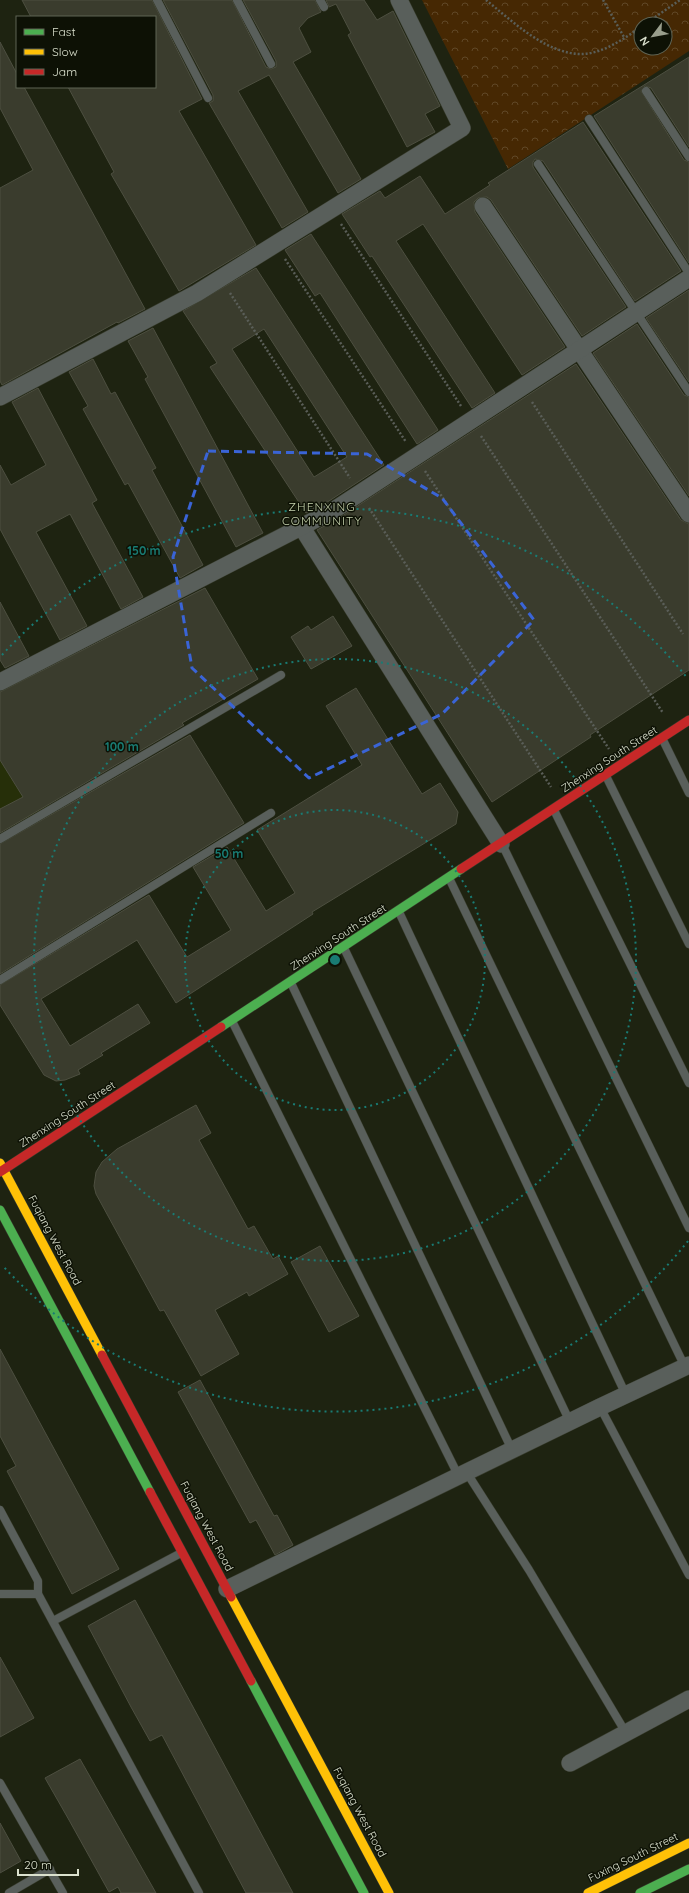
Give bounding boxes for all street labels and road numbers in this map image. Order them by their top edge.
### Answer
street label: Zhenxing South Street [558,723,660,795]
street label: Zhenxing South Street [287,901,389,973]
street label: Zhenxing South Street [16,1078,118,1150]
street label: Fuqiang West Road [25,1193,85,1287]
street label: Fuqiang West Road [177,1479,237,1573]
street label: Fuqiang West Road [330,1765,390,1859]
street label: Fuxing South Street [586,1829,681,1885]

